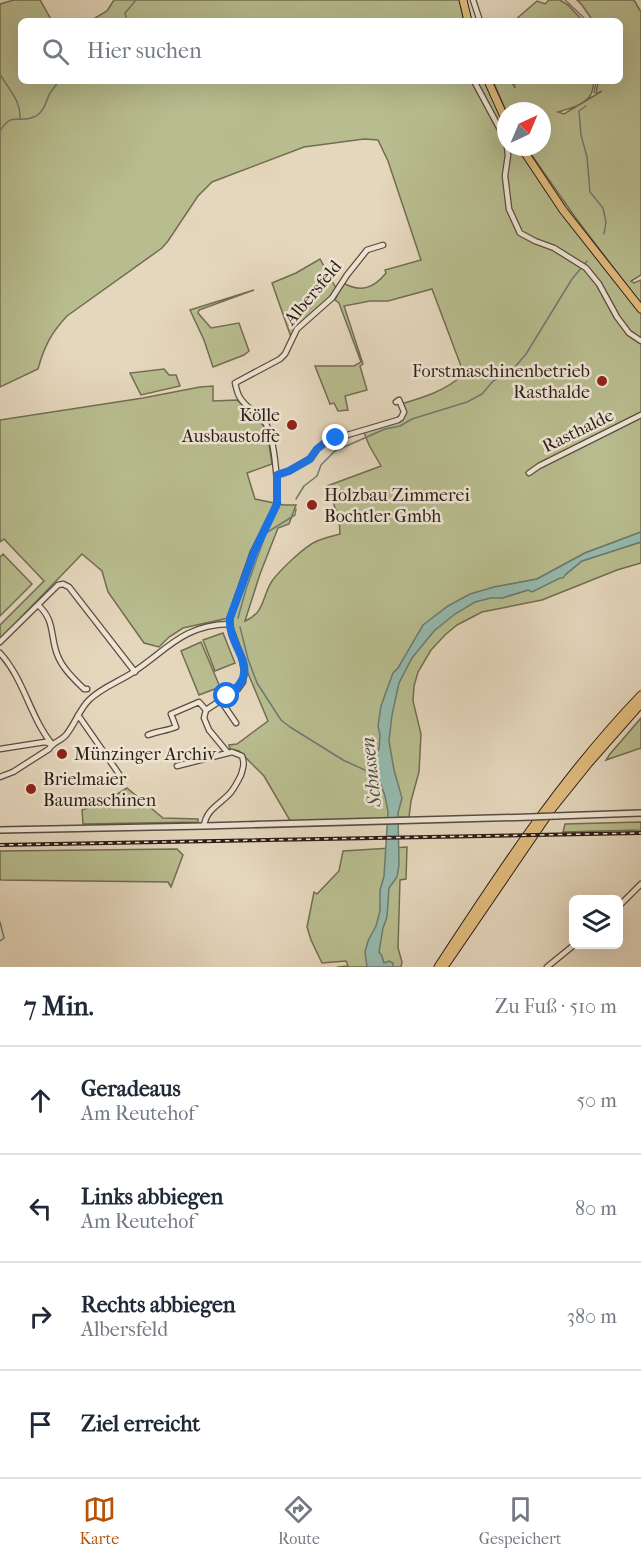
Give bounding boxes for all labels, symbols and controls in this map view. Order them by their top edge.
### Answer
search box [18,18,623,84]
icon: search [39,35,72,68]
text: Hier suchen [87,38,202,64]
north arrow [497,102,551,156]
street label: Albersfeld [279,256,346,331]
place label: Forstmaschinenbetrieb Rasthalde [412,361,590,403]
marker: Forstmaschinenbetrieb Rasthalde [595,374,609,388]
place label: Kölle Ausbaustoffe [181,405,280,447]
street label: Rasthalde [539,405,617,457]
marker: Kölle Ausbaustoffe [285,418,299,432]
route end [322,424,348,450]
place label: Holzbau Zimmerei Bochtler Gmbh [324,485,470,527]
marker: Holzbau Zimmerei Bochtler Gmbh [305,498,319,512]
route start [213,682,239,708]
water label: Schussen [356,736,386,809]
place label: Münzinger Archiv [74,744,217,765]
marker: Münzinger Archiv [55,747,69,761]
place label: Brielmaier Baumaschinen [43,769,157,811]
marker: Brielmaier Baumaschinen [24,782,38,796]
map controls [569,895,623,949]
button: layers [569,895,623,949]
text: 7 Min. [24,991,94,1022]
text: Zu Fuß · 510 m [495,995,617,1018]
text: Geradeaus [81,1076,181,1102]
icon: ahead [24,1084,57,1117]
text: 50 m [576,1089,617,1112]
text: Am Reutehof [81,1102,195,1125]
text: Links abbiegen [81,1184,223,1210]
icon: left [24,1192,57,1225]
text: 80 m [575,1197,617,1220]
text: Am Reutehof [81,1210,195,1233]
text: Rechts abbiegen [81,1292,236,1318]
icon: right [24,1300,57,1333]
text: 380 m [567,1305,617,1328]
text: Albersfeld [81,1318,168,1341]
icon: arrive [24,1408,57,1441]
text: Ziel erreicht [81,1411,200,1437]
tab: Karte [79,1493,119,1548]
tab: Route [278,1493,320,1548]
tab: Gespeichert [479,1493,562,1548]

